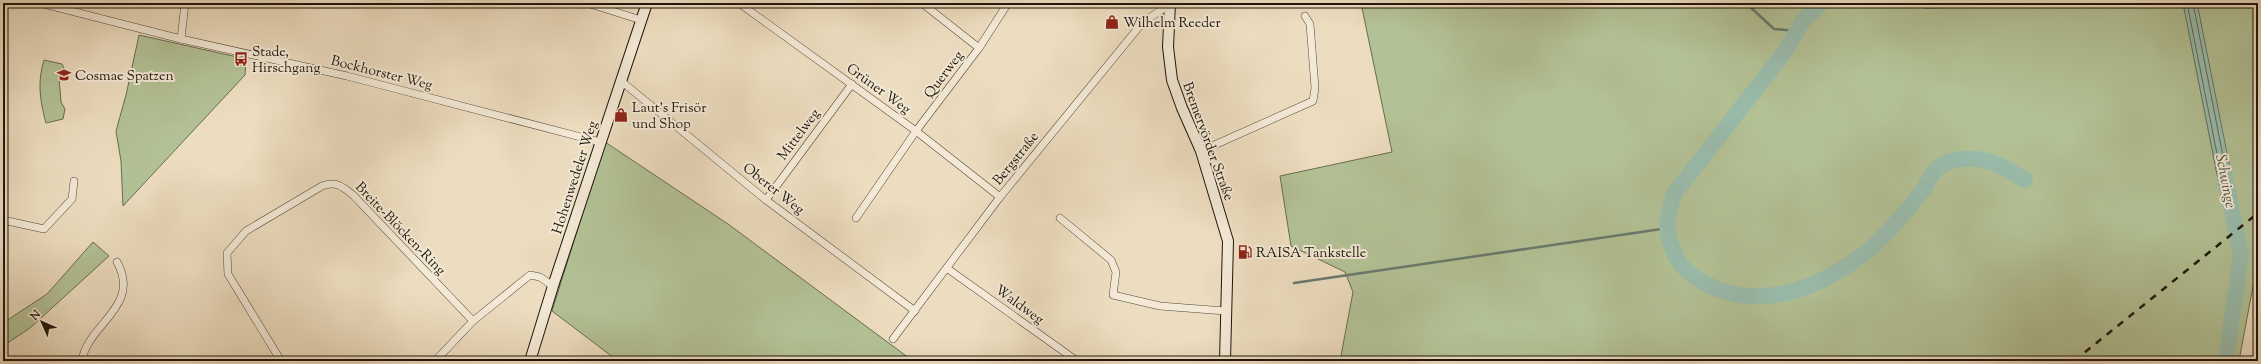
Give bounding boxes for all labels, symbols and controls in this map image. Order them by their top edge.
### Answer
shop icon: Wilhelm Reeder [1104,14,1120,30]
place label: Wilhelm Reeder [1123,14,1222,34]
place label: Stade, Hirschgang [252,43,320,79]
street label: Querweg [920,47,969,103]
bus stop icon: Stade, Hirschgang [233,51,249,67]
street label: Bockhorster Weg [329,52,435,96]
street label: Grüner Weg [842,59,914,120]
school or university icon: Cosmae Spatzen [56,67,72,83]
place label: Cosmae Spatzen [75,67,174,87]
street label: Bremervörder Straße [1176,80,1238,204]
place label: Laut's Frisör und Shop [632,99,707,135]
street label: Mittelweg [774,105,826,165]
shop icon: Laut's Frisör und Shop [613,107,629,123]
street label: Hohenwedeler Weg [548,118,604,237]
street label: Bergstraße [989,128,1044,190]
water label: Schwinge [2209,153,2240,210]
street label: Oberer Weg [738,159,808,220]
street label: Breite-Blöcken-Ring [350,178,450,281]
fuel station icon: RAISA Tankstelle [1237,244,1253,260]
place label: RAISA Tankstelle [1256,244,1366,264]
street label: Waldweg [990,281,1048,330]
north arrow [22,302,62,342]
text: N [26,307,45,325]

